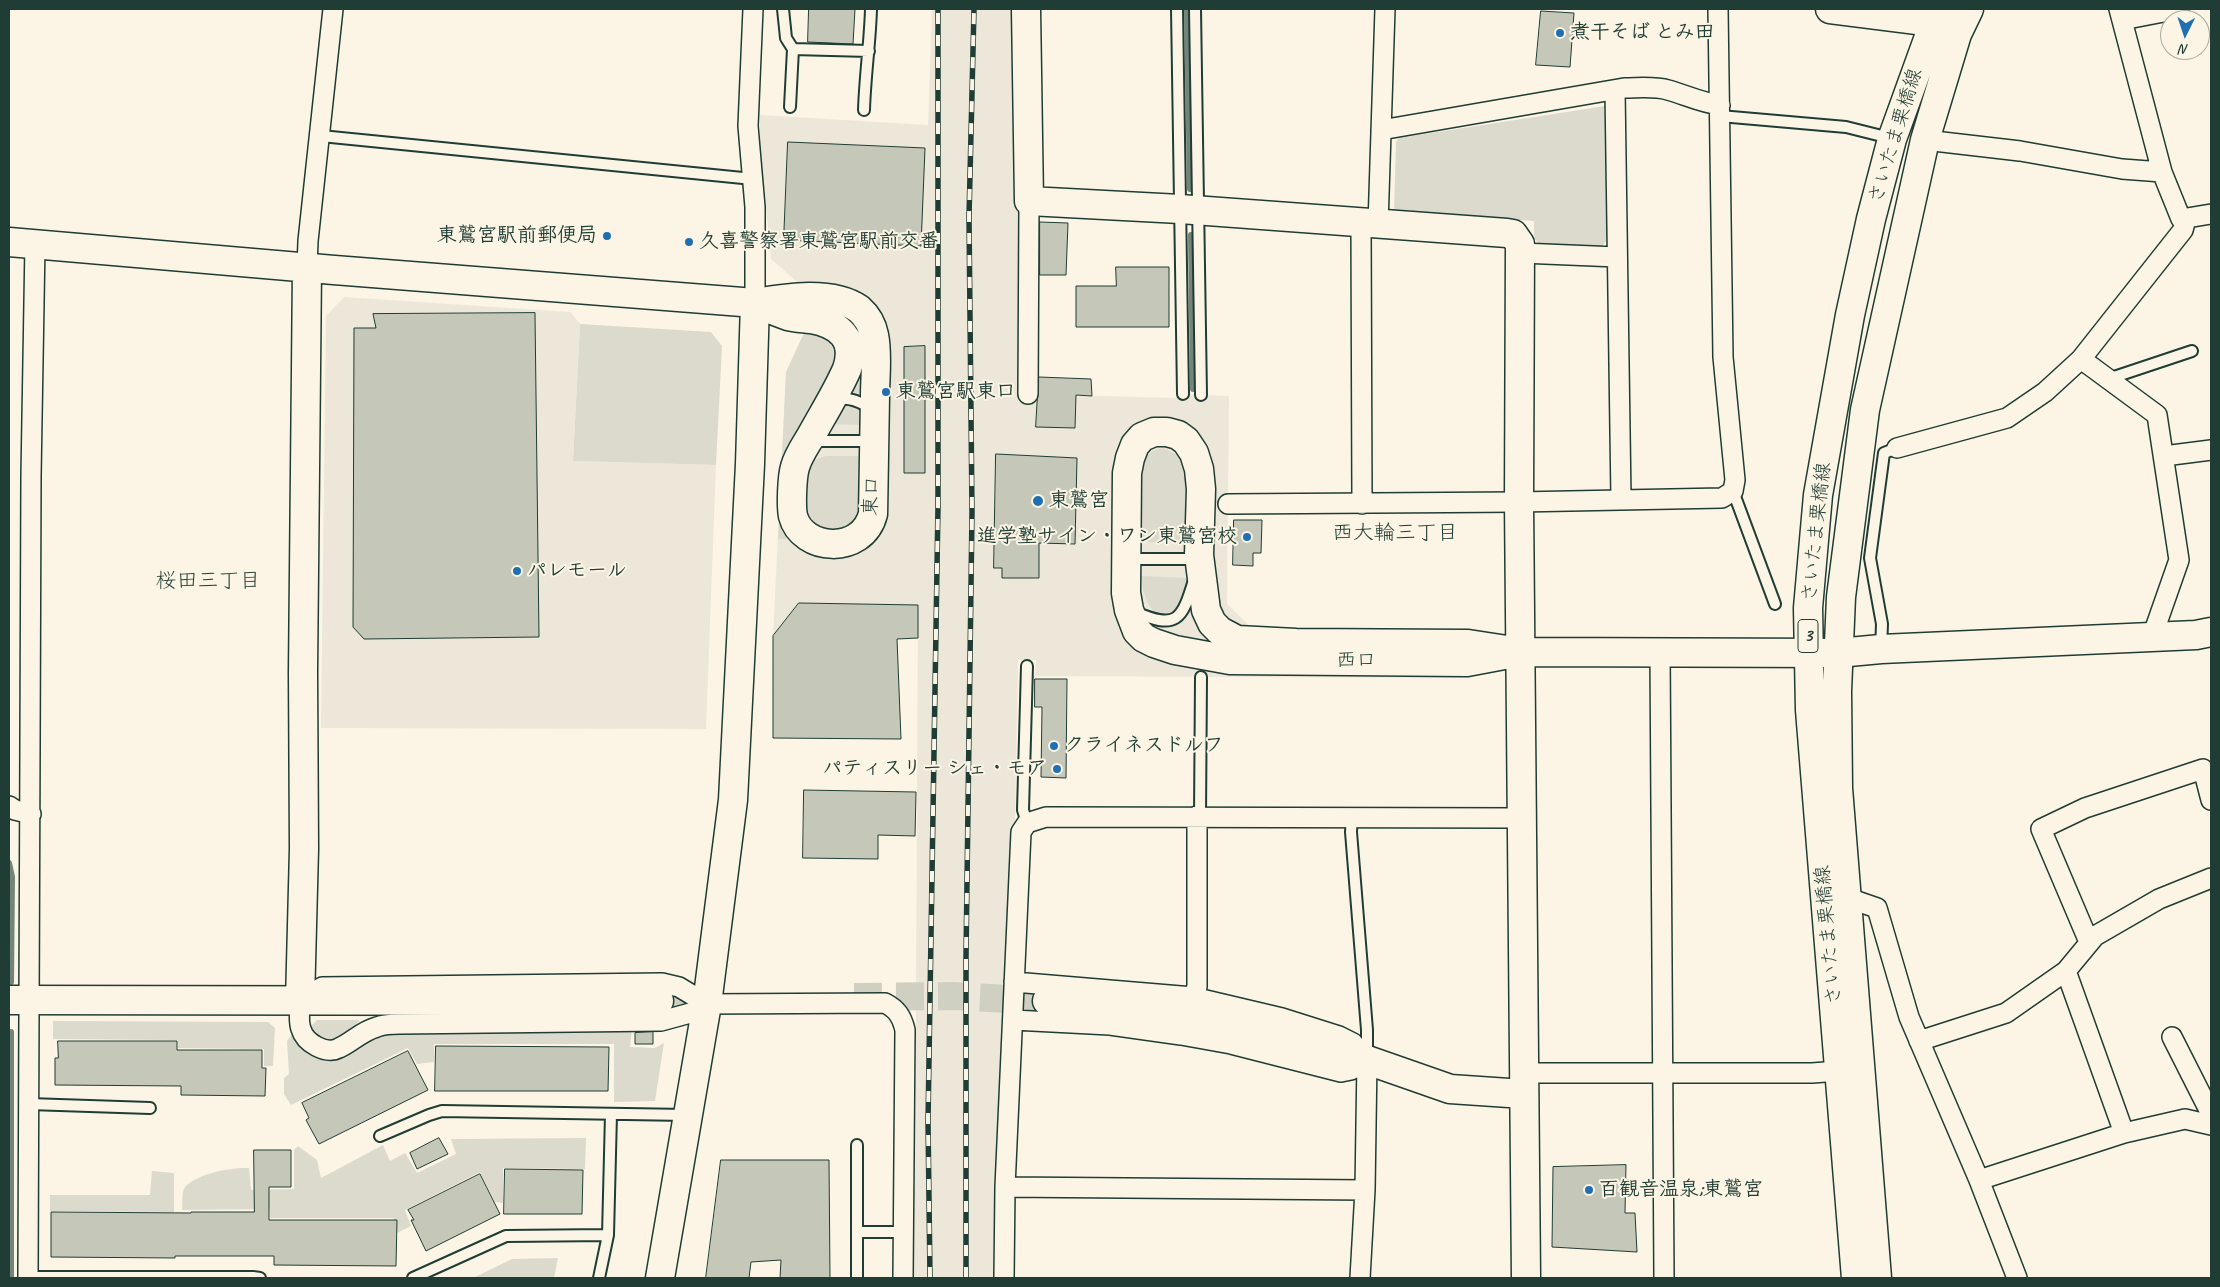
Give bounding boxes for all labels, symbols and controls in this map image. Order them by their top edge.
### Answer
north arrow [2160,10,2210,60]
place label: 煮干そば とみ田 [1570,21,1715,45]
marker: 煮干そば とみ田 [1554,27,1566,39]
text: N [2179,41,2189,58]
street label: さいたま栗橋線 [1864,66,1928,206]
place label: 東鷲宮駅前郵便局 [437,224,597,248]
marker: 東鷲宮駅前郵便局 [601,230,613,242]
place label: 久喜警察署東鷲宮駅前交番 [699,230,939,254]
marker: 久喜警察署東鷲宮駅前交番 [683,236,695,248]
place label: 東鷲宮駅東口 [896,380,1016,404]
marker: 東鷲宮駅東口 [880,386,892,398]
street label: さいたま栗橋線 [1798,461,1836,603]
street label: 東口 [859,475,885,517]
place label: 東鷲宮 [1049,489,1109,513]
marker: 東鷲宮 [1031,494,1045,508]
district label: 西大輪三丁目 [1332,520,1458,546]
place label: 進学塾サイン・ワン東鷲宮校 [977,525,1237,549]
marker: 進学塾サイン・ワン東鷲宮校 [1241,531,1253,543]
place label: パレモール [527,559,627,583]
marker: パレモール [511,565,523,577]
district label: 桜田三丁目 [156,568,260,594]
road number: 3 [1798,620,1818,652]
street label: 西口 [1336,649,1376,673]
place label: クライネスドルフ [1064,734,1224,758]
marker: クライネスドルフ [1048,740,1060,752]
place label: パティスリー シェ・モア [822,757,1047,781]
marker: パティスリー シェ・モア [1051,763,1063,775]
street label: さいたま栗橋線 [1811,864,1847,1006]
place label: 百観音温泉;東鷲宮 [1599,1178,1763,1202]
marker: 百観音温泉;東鷲宮 [1583,1184,1595,1196]

